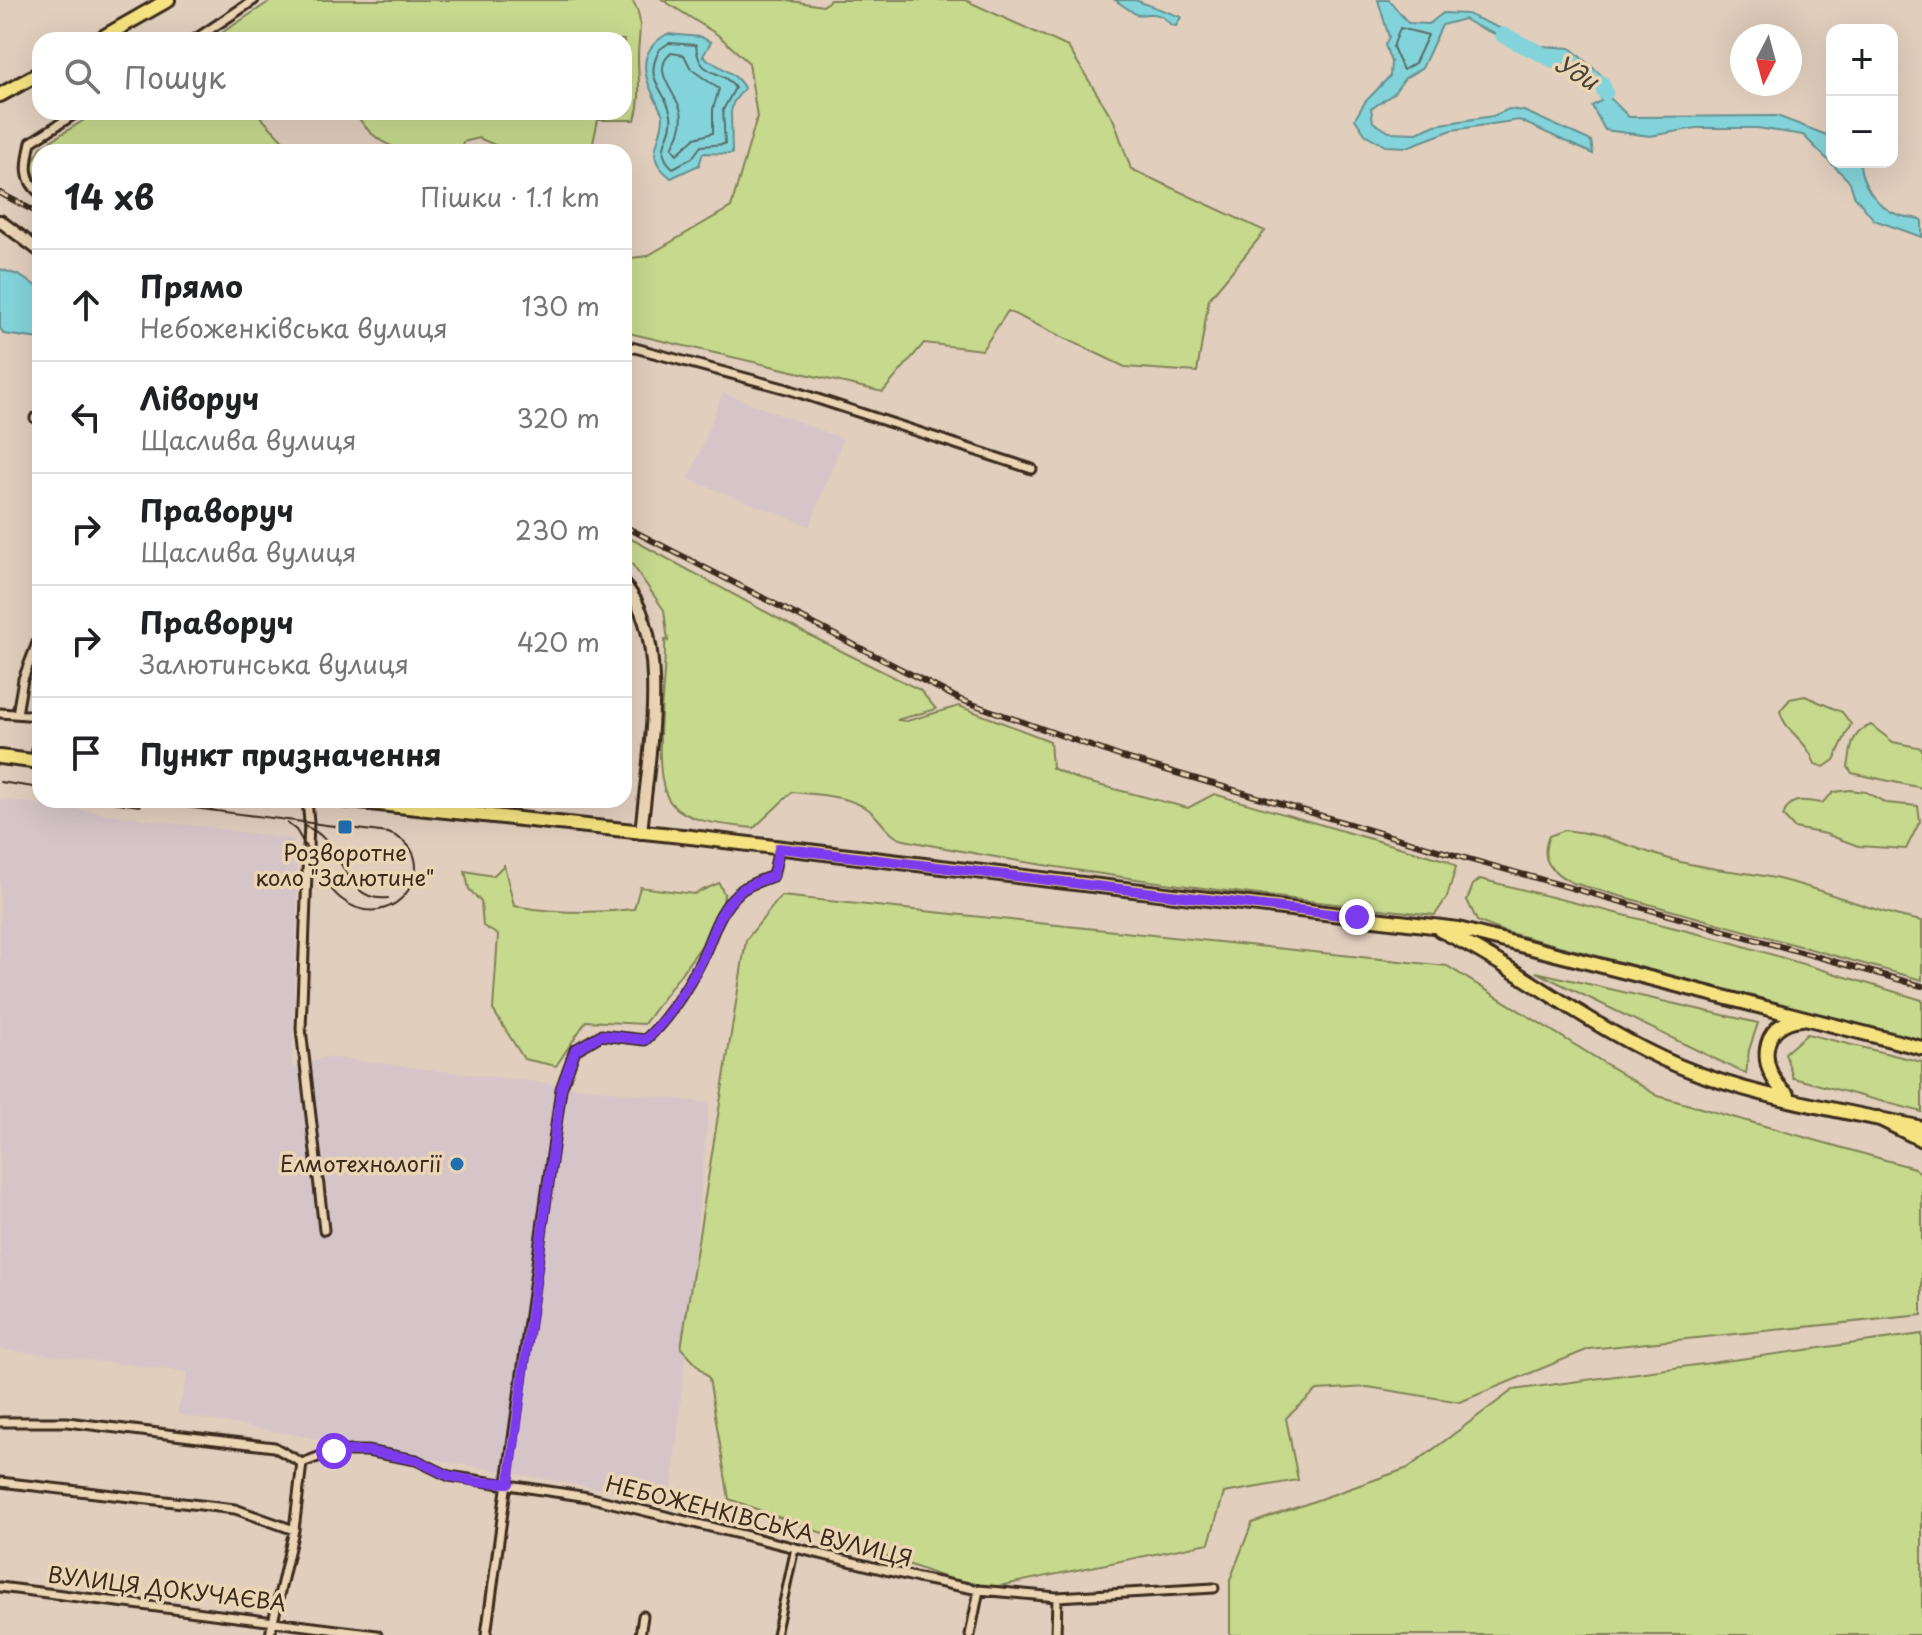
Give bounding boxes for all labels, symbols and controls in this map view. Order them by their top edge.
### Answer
north arrow [1730,24,1802,96]
map controls [1826,24,1898,168]
button: + [1826,24,1898,96]
search box [32,32,632,120]
water label: Уди [1549,45,1607,99]
icon: search [60,54,104,98]
text: Пошук [124,54,226,99]
button: − [1826,96,1898,168]
text: 14 хв [64,170,154,222]
text: Пішки · 1.1 km [420,177,600,216]
text: Прямо [140,263,243,308]
icon: ahead [64,283,108,327]
text: 130 m [521,286,600,325]
text: Небоженківська вулиця [140,308,448,347]
text: Ліворуч [140,375,259,420]
icon: left [64,395,108,439]
text: 320 m [516,398,600,437]
text: Щаслива вулиця [140,420,356,459]
text: Праворуч [140,487,294,532]
icon: right [64,507,108,551]
text: 230 m [515,510,600,549]
text: Щаслива вулиця [140,532,356,571]
text: Праворуч [140,599,294,644]
icon: right [64,619,108,663]
text: 420 m [517,622,600,661]
text: Залютинська вулиця [140,644,409,683]
icon: arrive [64,731,108,775]
text: Пункт призначення [140,731,441,776]
marker: Розворотне коло "Залютине" [336,818,354,836]
place label: Розворотне коло "Залютине" [255,835,435,893]
route end [1339,899,1375,935]
place label: Елмотехнології [280,1146,443,1179]
marker: Елмотехнології [448,1155,466,1173]
route start [316,1433,352,1469]
street label: НЕБОЖЕНКІВСЬКА ВУЛИЦЯ [603,1465,916,1574]
street label: ВУЛИЦЯ ДОКУЧАЄВА [46,1557,288,1619]

